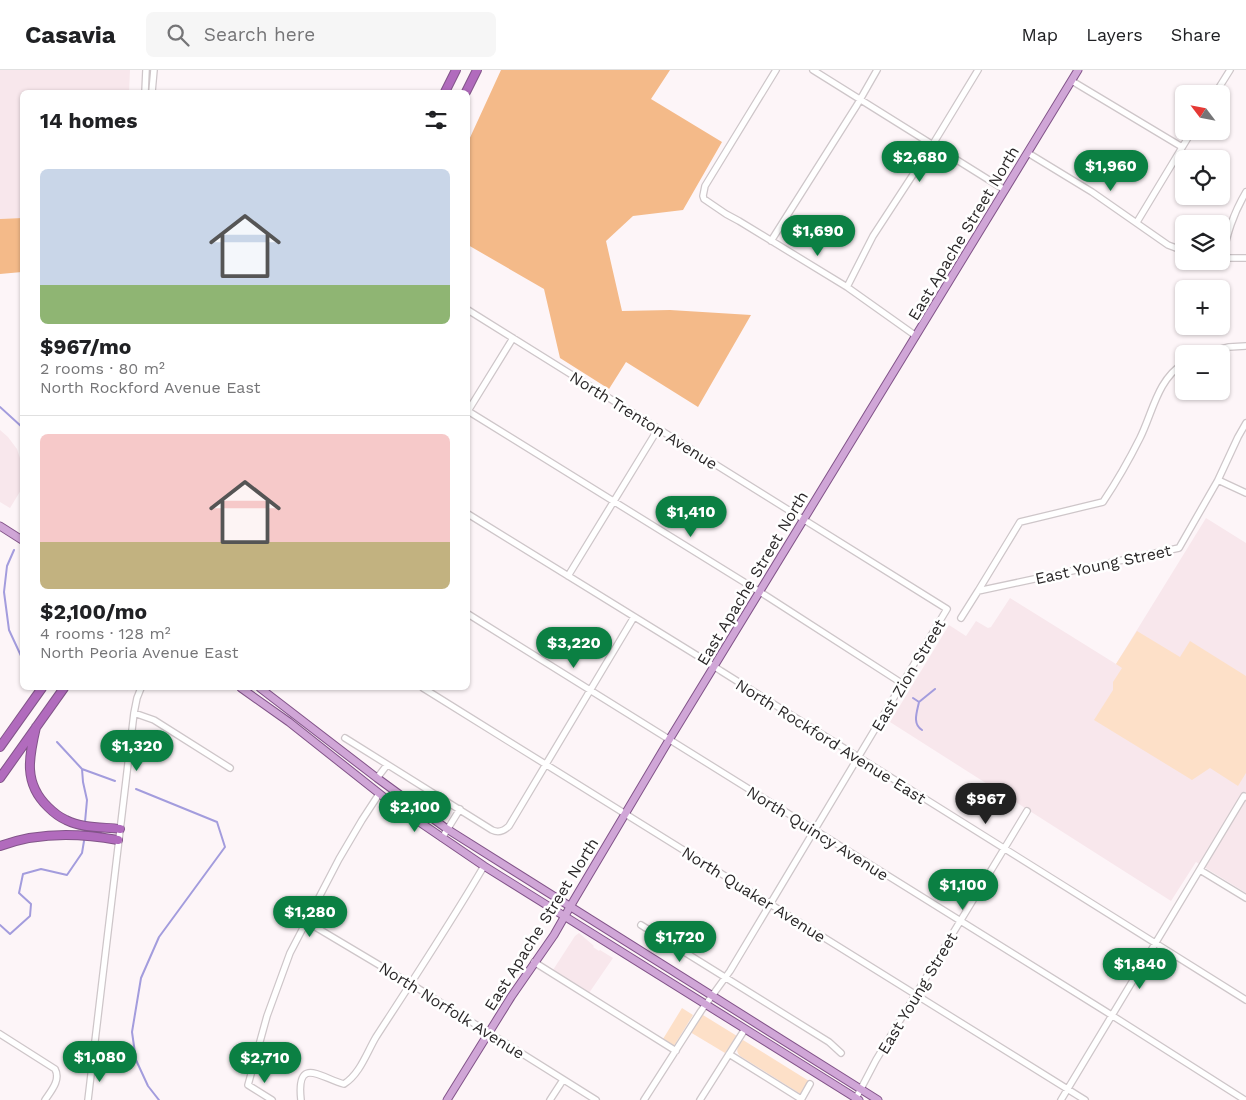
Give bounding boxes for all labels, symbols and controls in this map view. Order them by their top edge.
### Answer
search box [146,12,496,57]
text: Casavia [25,21,116,49]
icon: search [164,21,192,49]
text: Search here [204,23,315,46]
text: Map [1021,24,1058,45]
text: Layers [1086,24,1143,45]
text: Share [1171,24,1221,45]
north arrow [1175,85,1230,140]
map controls [1175,85,1230,400]
icon: filters [422,106,450,134]
text: 14 homes [40,108,137,133]
pin: $2,680 [879,140,961,183]
street label: East Apache Street North [904,143,1023,324]
text: $2,680 [893,147,947,166]
pin: $1,960 [1070,150,1152,192]
button: locate [1175,150,1230,205]
text: $1,960 [1085,156,1137,175]
icon: home [200,201,290,291]
pin: $1,690 [777,214,859,257]
button: layers [1175,215,1230,270]
text: $1,690 [792,221,844,240]
button: + [1175,280,1230,335]
text: $967/mo [40,334,131,359]
button: − [1175,345,1230,400]
text: 2 rooms · 80 m² [40,359,165,378]
street label: North Trenton Avenue [566,367,721,474]
text: North Rockford Avenue East [40,378,261,397]
icon: home [200,467,290,557]
street label: East Apache Street North [693,488,812,669]
pin: $1,410 [650,496,732,538]
text: $1,410 [667,502,715,521]
street label: East Young Street [1033,541,1173,588]
text: $2,100/mo [40,599,147,624]
street label: East Zion Street [868,616,950,735]
text: 4 rooms · 128 m² [40,624,171,643]
pin: $3,220 [533,626,615,669]
text: $3,220 [547,633,601,652]
text: North Peoria Avenue East [40,643,239,662]
street label: North Rockford Avenue East [732,675,930,808]
pin: $1,320 [96,730,178,772]
text: $1,320 [111,736,163,755]
street label: North Quincy Avenue [743,782,892,885]
pin: $967 [956,782,1016,825]
text: $967 [966,789,1006,808]
pin: $2,100 [374,790,456,833]
text: $2,100 [390,797,440,816]
street label: East Apache Street North [480,834,602,1014]
street label: North Quaker Avenue [678,842,829,946]
pin: $1,100 [922,868,1004,911]
text: $1,100 [939,875,987,894]
pin: $1,280 [269,896,351,938]
text: $1,280 [284,902,336,921]
pin: $1,720 [639,920,721,963]
text: $1,720 [655,927,705,946]
street label: East Young Street [874,929,961,1058]
pin: $1,840 [1099,948,1181,990]
text: $1,840 [1114,954,1166,973]
street label: North Norfolk Avenue [376,958,528,1063]
pin: $1,080 [59,1040,141,1083]
pin: $2,710 [224,1042,306,1084]
text: $1,080 [74,1047,126,1066]
text: $2,710 [240,1048,290,1067]

